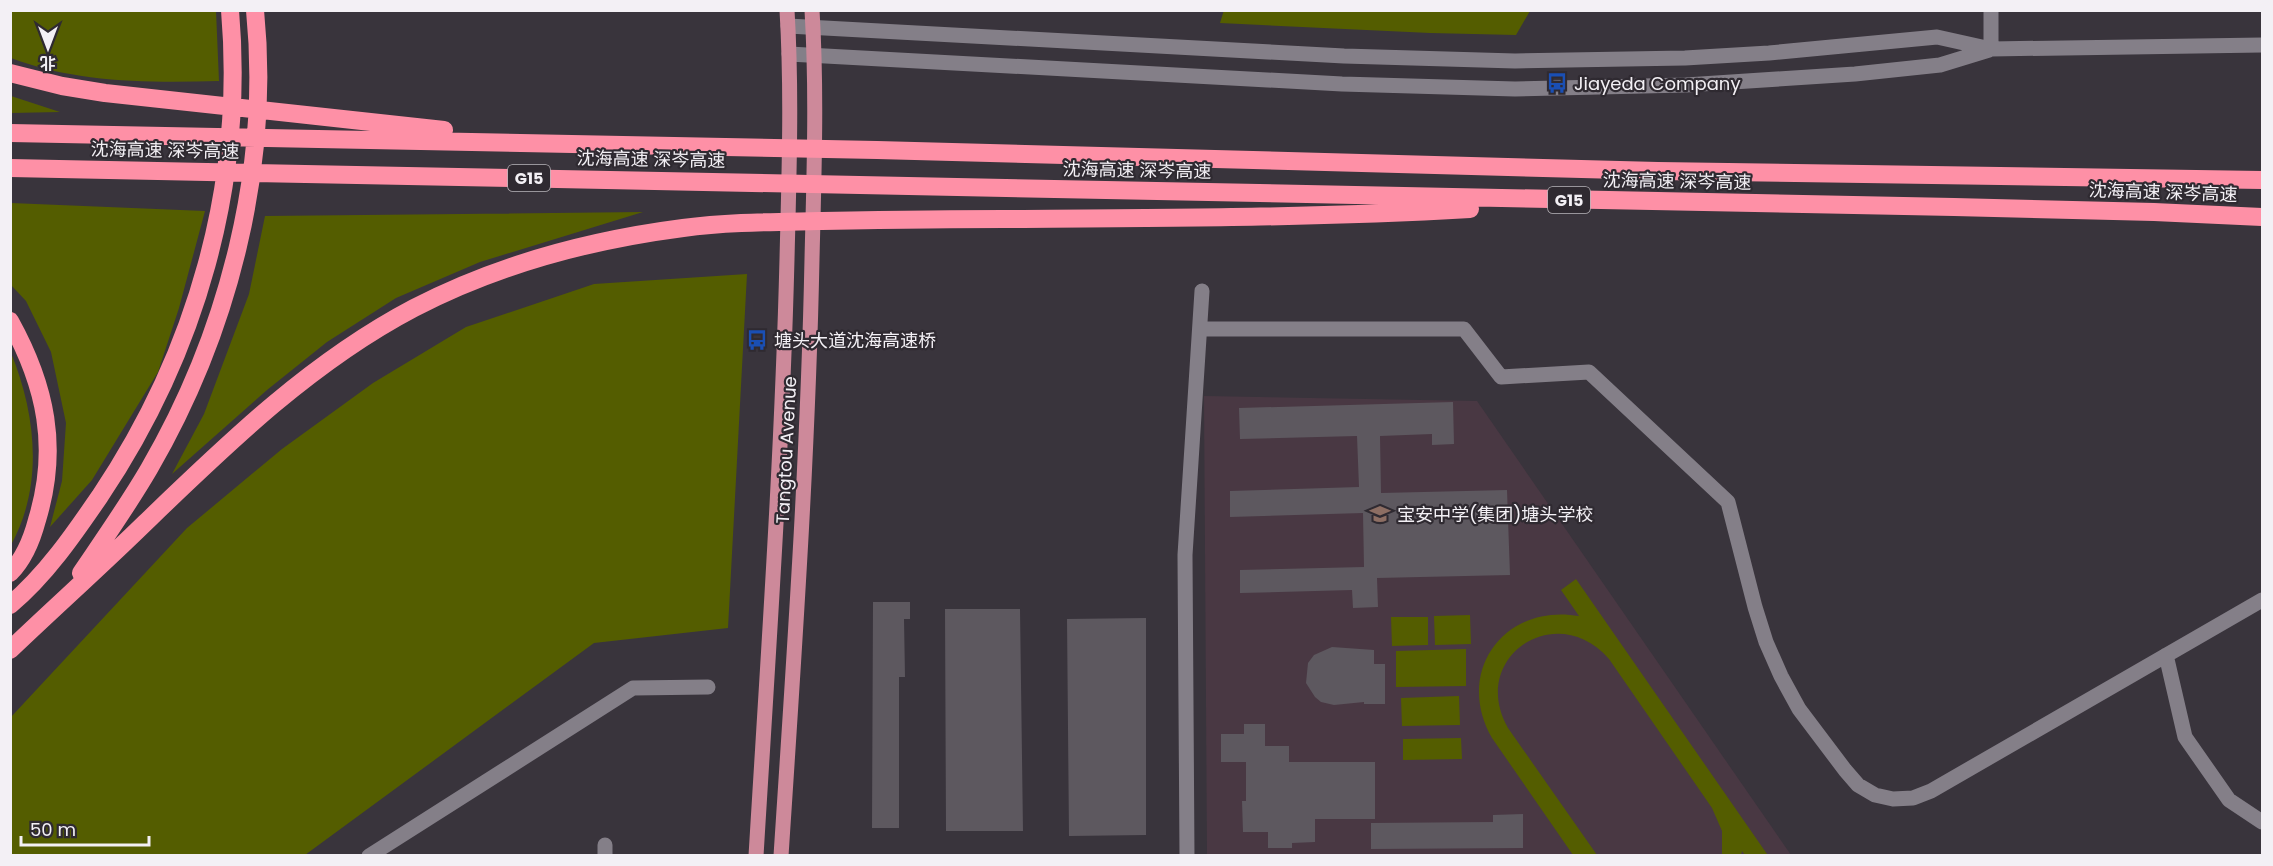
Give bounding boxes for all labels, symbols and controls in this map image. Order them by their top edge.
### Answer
north arrow [18,18,78,78]
text: 北 [40,51,56,74]
bus stop icon: Jiayeda Company [1545,71,1569,95]
place label: Jiayeda Company [1574,71,1741,96]
street label: 沈海高速 深岑高速 [90,136,240,164]
street label: 沈海高速 深岑高速 [576,145,726,173]
street label: 沈海高速 深岑高速 [1062,156,1212,184]
road number: G15 [508,165,550,191]
street label: 沈海高速 深岑高速 [1602,167,1752,195]
street label: 沈海高速 深岑高速 [2088,177,2238,207]
road number: G15 [1548,187,1590,213]
bus stop icon: 塘头大道沈海高速桥 [745,328,769,352]
place label: 塘头大道沈海高速桥 [774,328,936,353]
street label: Tangtou Avenue [770,376,802,524]
school or university icon: 宝安中学(集团)塘头学校 [1368,502,1392,526]
place label: 宝安中学(集团)塘头学校 [1397,502,1593,527]
scale bar [21,809,148,847]
text: 50 m [30,817,76,842]

